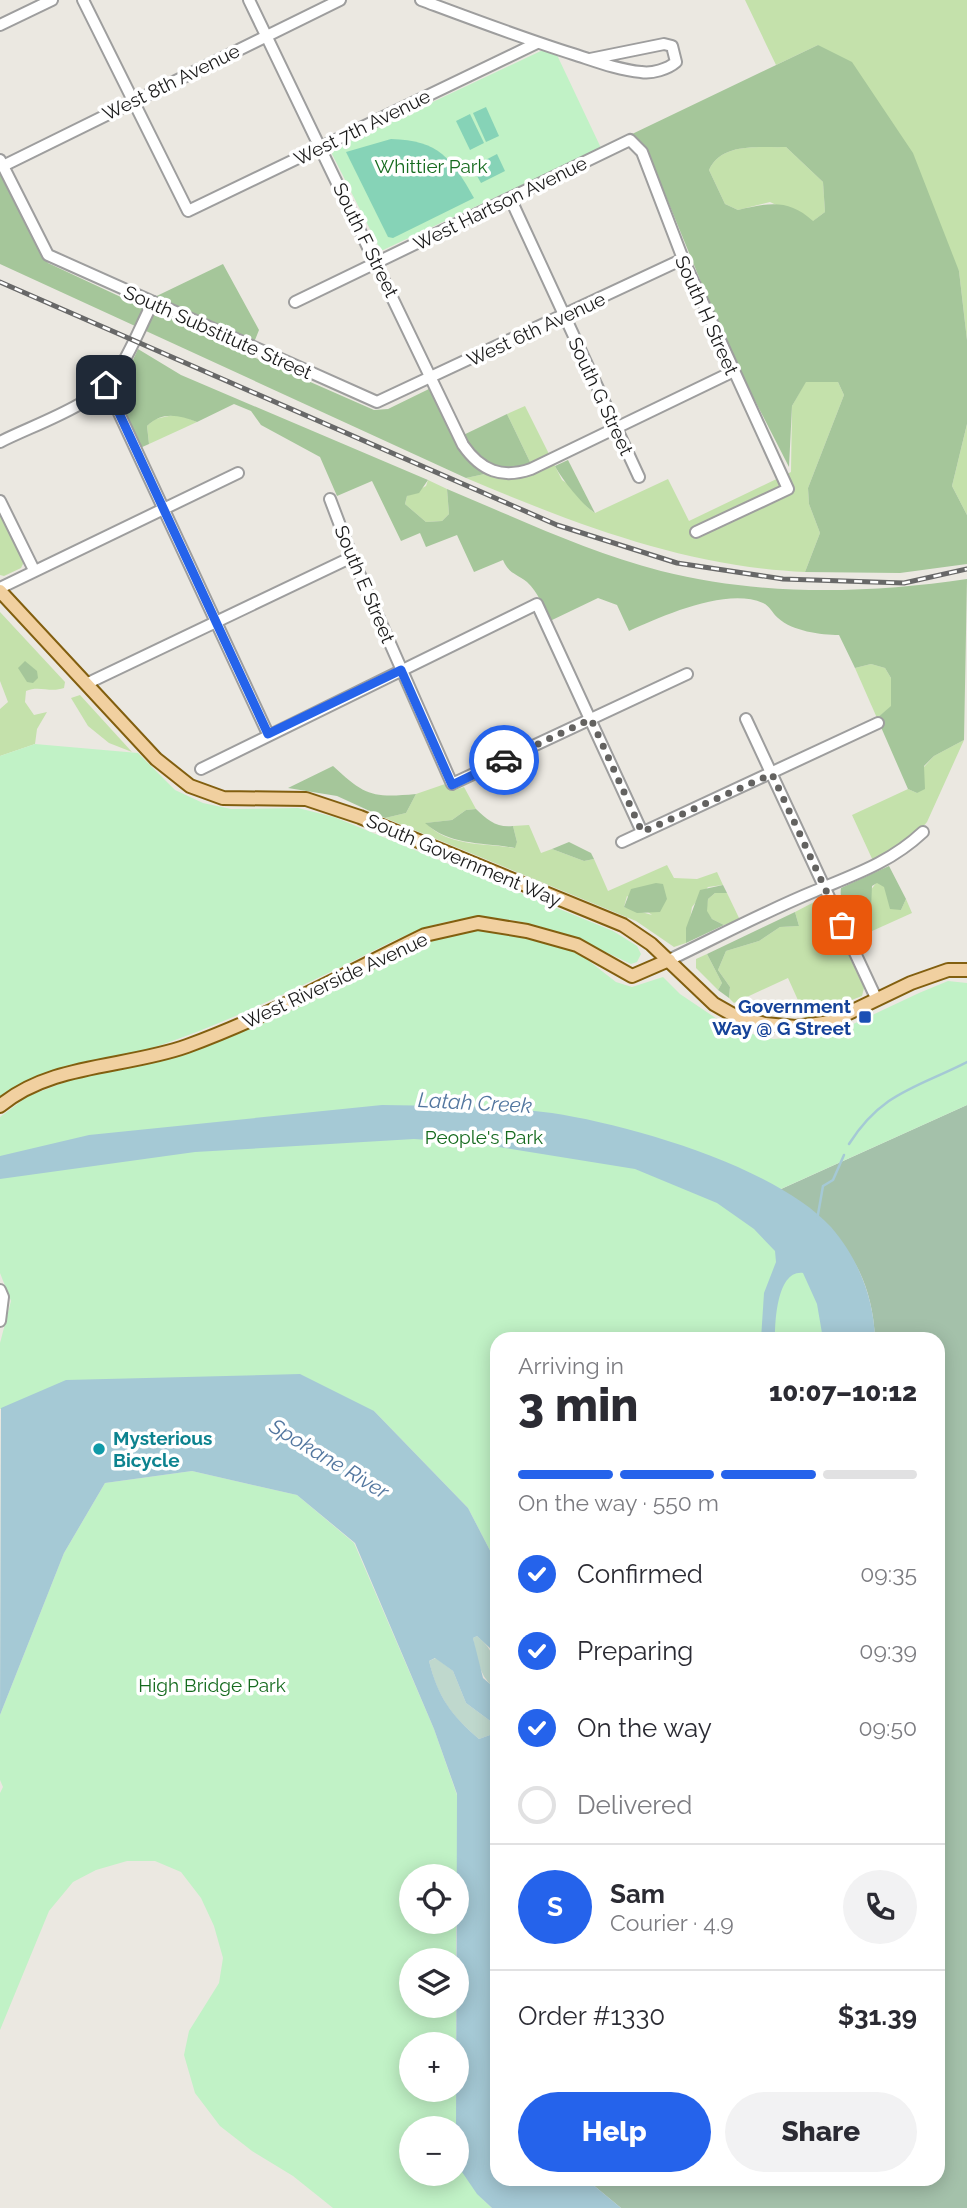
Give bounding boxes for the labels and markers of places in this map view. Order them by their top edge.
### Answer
pin [76,355,136,415]
pin [812,895,872,955]
place label: Government Way @ G Street [712,995,852,1039]
marker: Government Way @ G Street [857,1009,873,1025]
place label: Mysterious Bicycle [113,1427,212,1471]
marker: Mysterious Bicycle [91,1441,107,1457]

